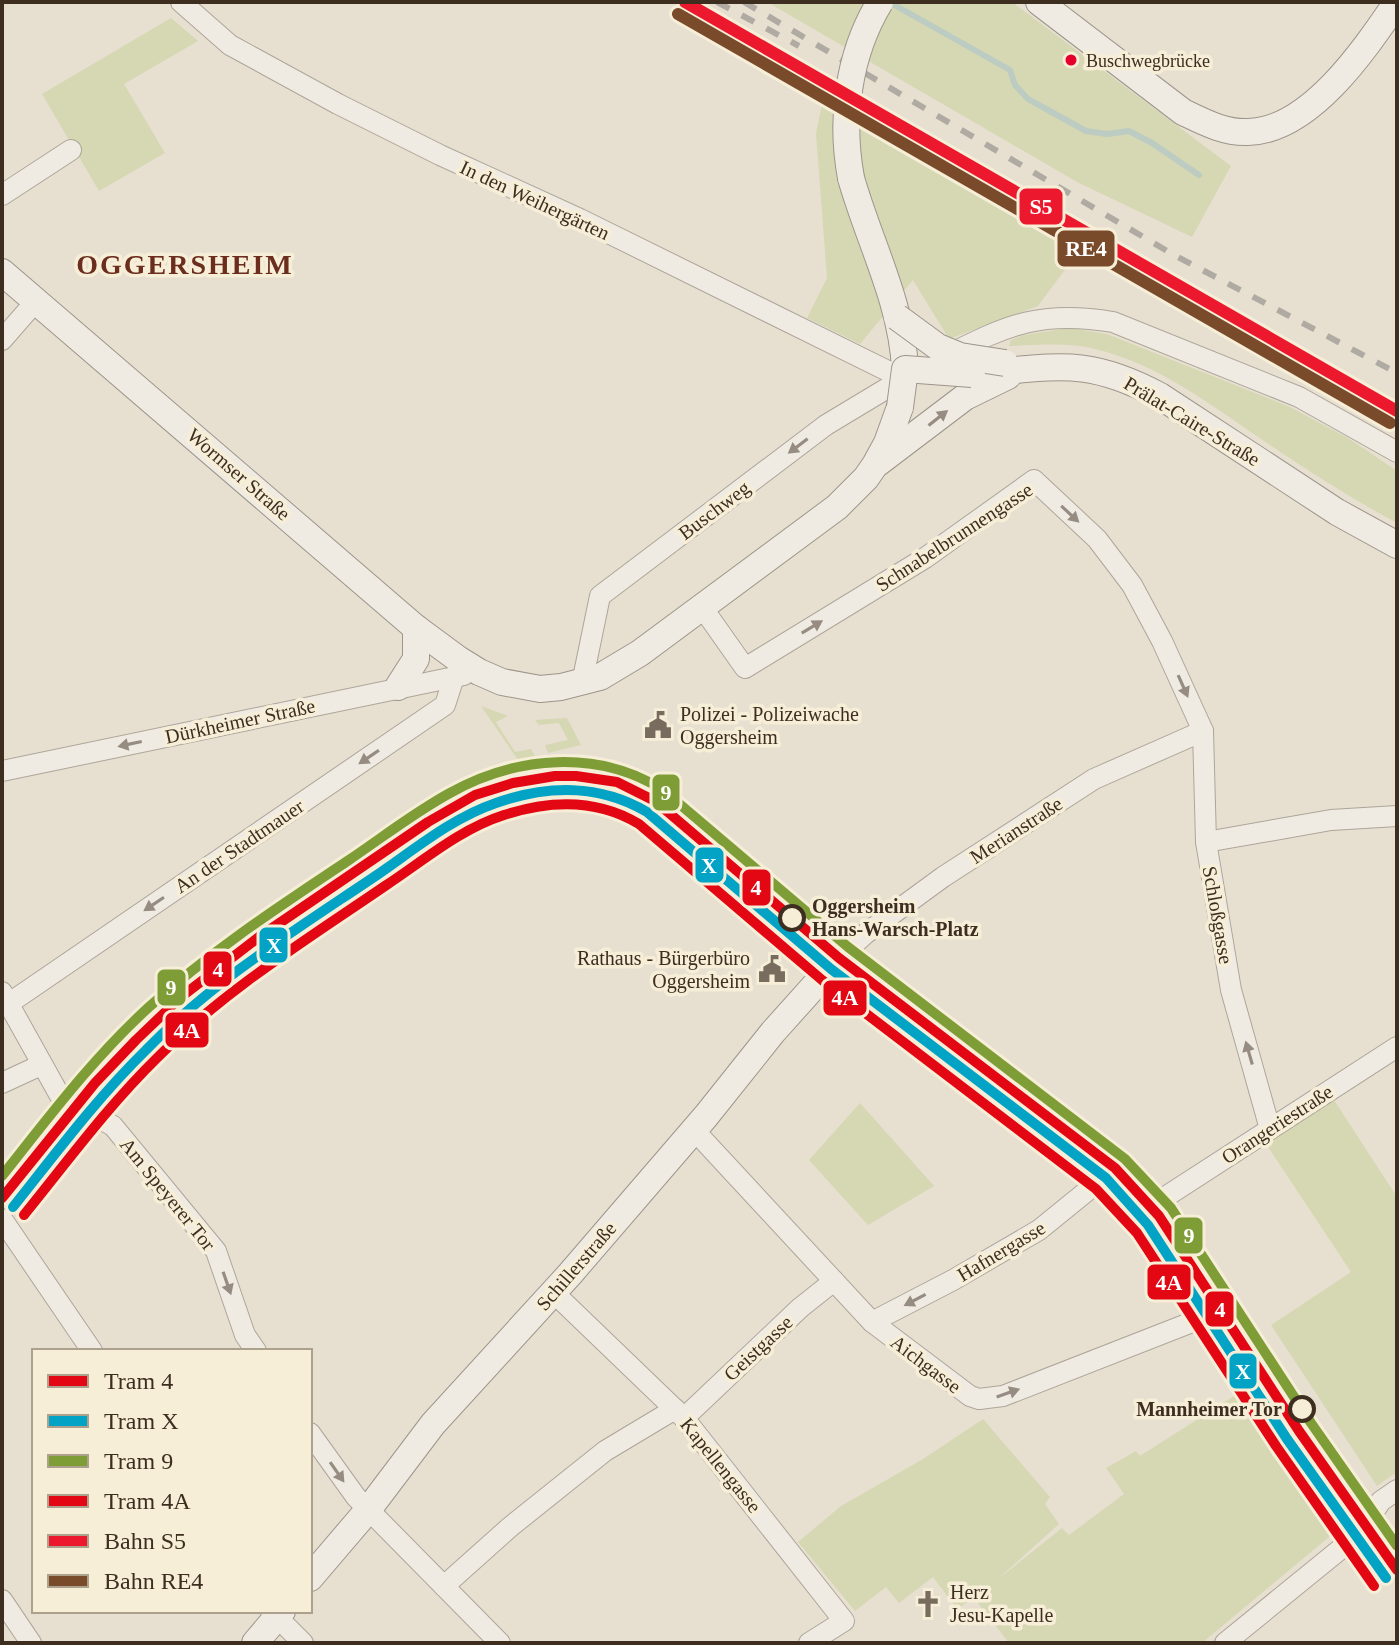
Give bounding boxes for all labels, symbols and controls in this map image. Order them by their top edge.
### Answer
place label: Buschwegbrücke [1086,51,1210,71]
marker: Buschwegbrücke [1063,52,1079,68]
street label: In den Weihergärten [457,156,613,245]
line badge: S5 [1018,187,1064,226]
text: S5 [1029,194,1053,219]
line badge: RE4 [1056,229,1116,268]
text: RE4 [1065,236,1107,261]
district label: OGGERSHEIM [76,249,294,280]
street label: Prälat-Caire-Straße [1120,372,1264,470]
one-way arrow [928,411,948,427]
street label: Wormser Straße [183,423,295,525]
one-way arrow [787,438,808,454]
street label: Buschweg [674,476,754,545]
street label: Schnabelbrunnengasse [872,478,1037,597]
one-way arrow [1060,504,1079,522]
one-way arrow [801,620,823,634]
one-way arrow [1176,675,1189,698]
street label: Dürkheimer Straße [163,694,317,748]
place label: Polizei - Polizeiwache Oggersheim [680,703,859,749]
public building icon: Polizei - Polizeiwache Oggersheim [643,710,673,740]
one-way arrow [117,738,142,751]
one-way arrow [358,749,379,764]
line badge: 9 [651,773,681,812]
text: 9 [661,780,672,805]
street label: Merianstraße [966,792,1066,868]
street label: An der Stadtmauer [170,794,308,897]
line badge: X [694,846,725,884]
text: X [701,853,717,878]
street label: Schloßgasse [1198,864,1237,966]
line badge: 4 [741,868,772,907]
text: 4 [751,875,762,900]
place label: Oggersheim Hans-Warsch-Platz [812,895,979,940]
one-way arrow [144,896,165,911]
marker: Oggersheim Hans-Warsch-Platz [779,905,805,931]
line badge: X [258,926,289,964]
text: X [266,933,282,958]
place label: Rathaus - Bürgerbüro Oggersheim [577,947,750,993]
line badge: 4 [202,950,233,988]
public building icon: Rathaus - Bürgerbüro Oggersheim [757,954,787,984]
text: 4 [213,957,224,982]
line badge: 9 [156,968,187,1007]
text: 9 [166,975,177,1000]
line badge: 4A [822,979,868,1017]
text: 4A [832,985,859,1010]
line badge: 4A [164,1011,210,1049]
text: 4A [174,1018,201,1043]
one-way arrow [1242,1041,1255,1065]
street label: Orangeriestraße [1217,1080,1337,1169]
street label: Am Speyerer Tor [115,1133,220,1256]
street label: Hafnergasse [953,1216,1049,1287]
line badge: 9 [1173,1216,1204,1255]
street label: Schillerstraße [532,1217,620,1315]
text: 9 [1184,1223,1195,1248]
line badge: 4A [1146,1263,1192,1301]
text: 4A [1156,1270,1183,1295]
one-way arrow [222,1272,234,1296]
line badge: 4 [1204,1290,1235,1328]
one-way arrow [903,1293,926,1306]
text: 4 [1215,1297,1226,1322]
street label: Geistgasse [719,1311,798,1386]
street label: Aichgasse [886,1330,966,1398]
legend [32,1349,312,1613]
line badge: X [1228,1352,1258,1390]
text: X [1235,1359,1251,1384]
text: Tram 4 [104,1368,173,1394]
one-way arrow [996,1387,1020,1399]
marker: Mannheimer Tor [1289,1396,1315,1422]
place label: Mannheimer Tor [1136,1398,1282,1420]
text: Tram X [104,1408,178,1434]
street label: Kapellengasse [675,1413,766,1518]
text: Tram 9 [104,1448,173,1474]
one-way arrow [330,1462,345,1483]
text: Tram 4A [104,1488,191,1514]
text: Bahn S5 [104,1528,186,1554]
text: Bahn RE4 [104,1568,203,1594]
place label: Herz Jesu-Kapelle [950,1581,1053,1627]
church icon: Herz Jesu-Kapelle [913,1589,943,1619]

